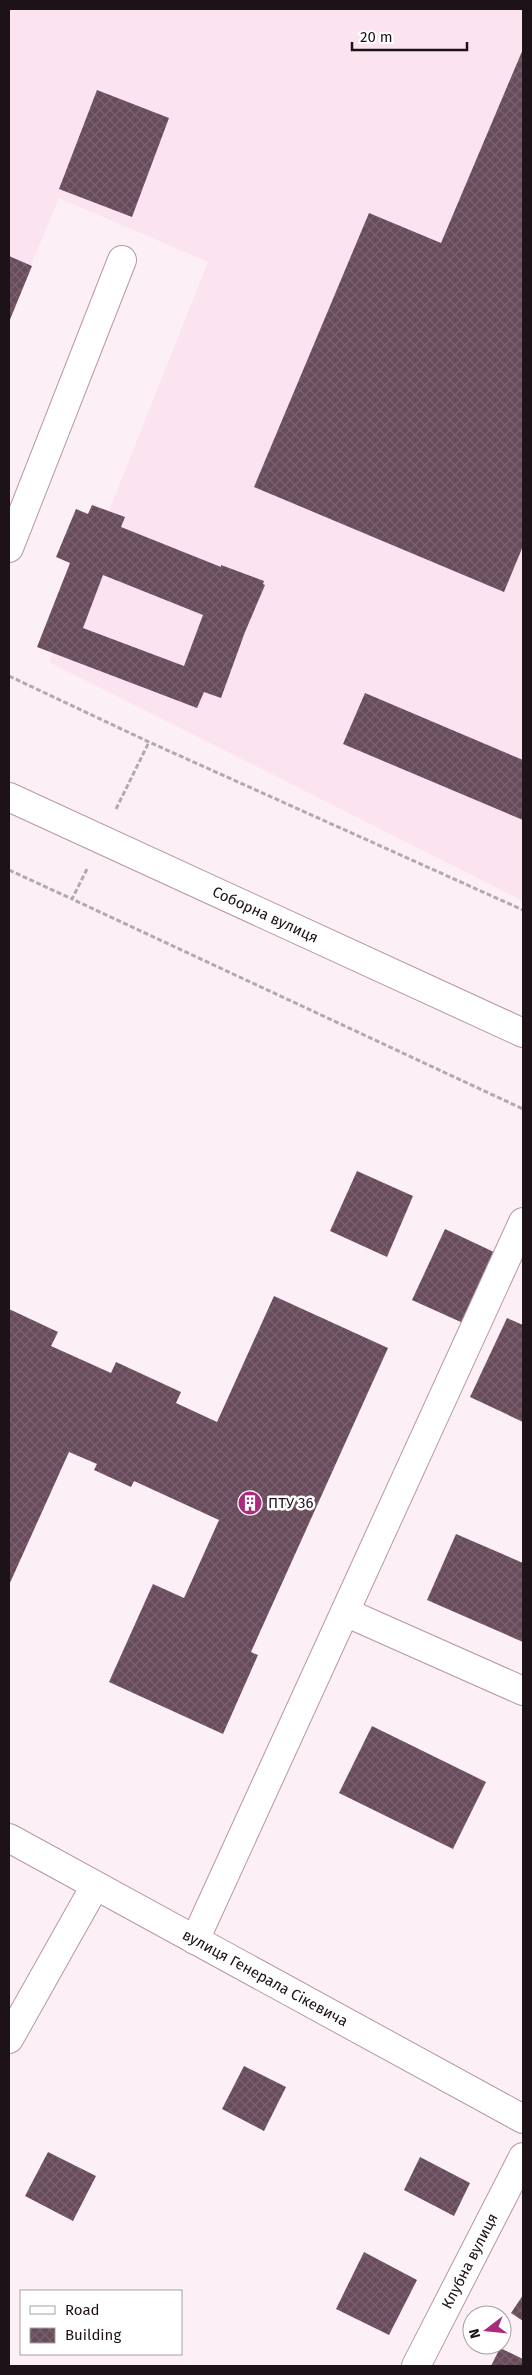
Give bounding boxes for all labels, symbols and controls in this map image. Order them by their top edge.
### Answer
scale bar [352,20,467,52]
text: 20 m [360,28,393,46]
street label: Соборна вулиця [209,883,321,947]
building icon: ПТУ 36 [237,1490,263,1516]
place label: ПТУ 36 [268,1494,313,1512]
street label: вулиця Генерала Сікевича [179,1926,351,2031]
street label: Клубна вулиця [438,2210,502,2312]
legend [20,2290,182,2355]
text: Road [65,2301,100,2319]
north arrow [462,2305,512,2355]
text: Building [65,2326,121,2344]
text: N [466,2327,484,2340]

